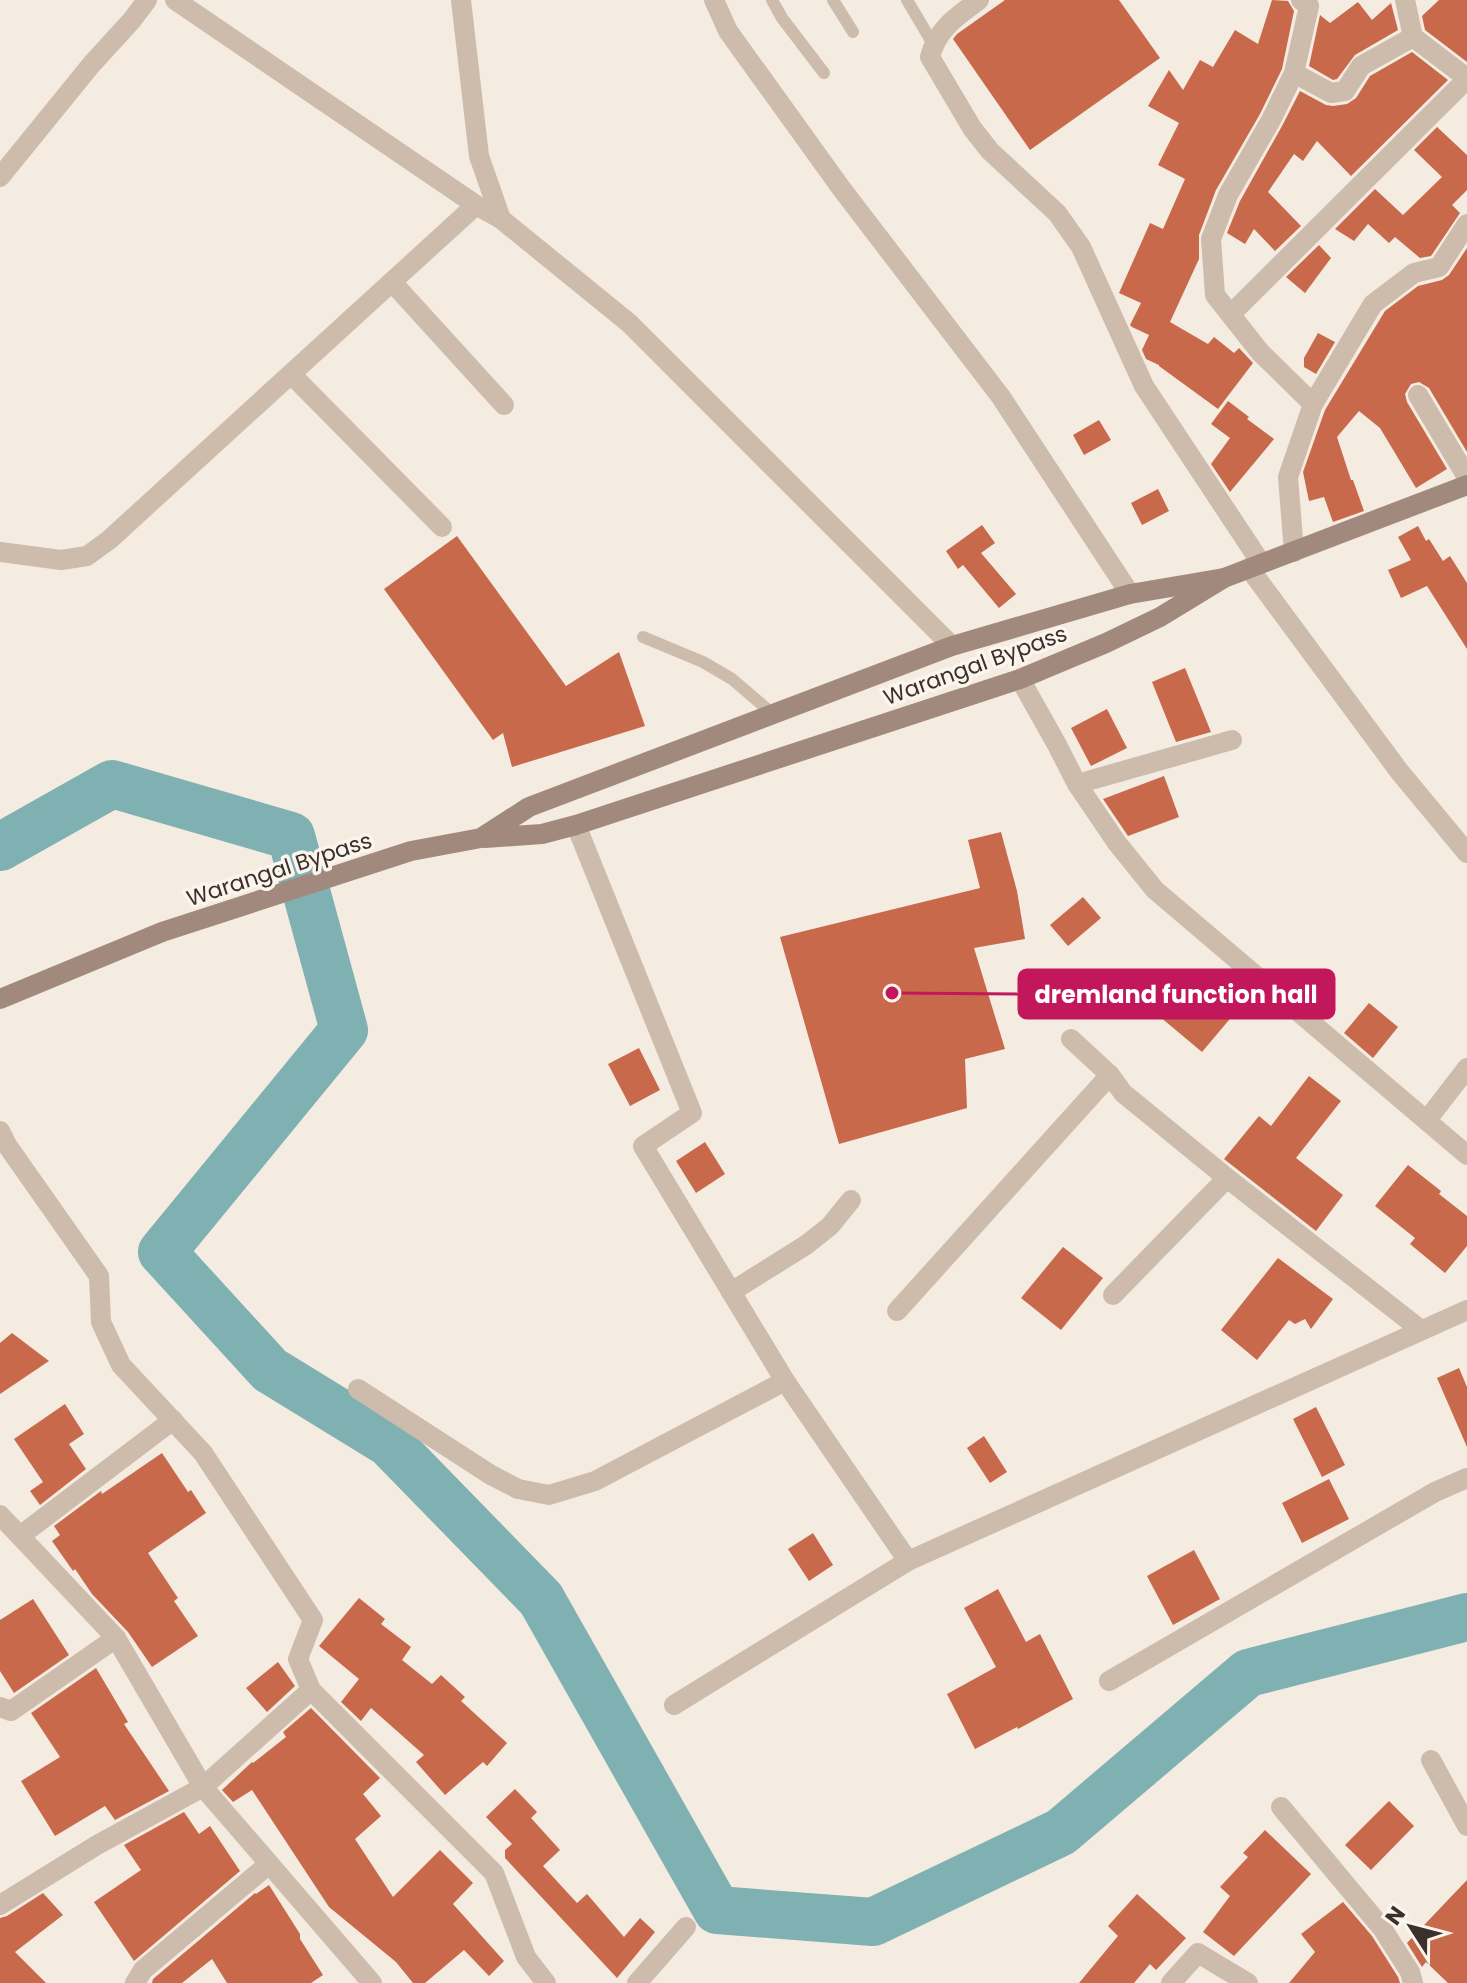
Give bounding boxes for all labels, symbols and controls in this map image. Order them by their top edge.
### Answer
street label: Warangal Bypass [879,618,1071,713]
street label: Warangal Bypass [183,825,376,914]
callout: dremland function hall [1019,970,1334,1018]
text: dremland function hall [1034,978,1318,1011]
north arrow [1371,1887,1451,1967]
text: N [1378,1900,1413,1931]

